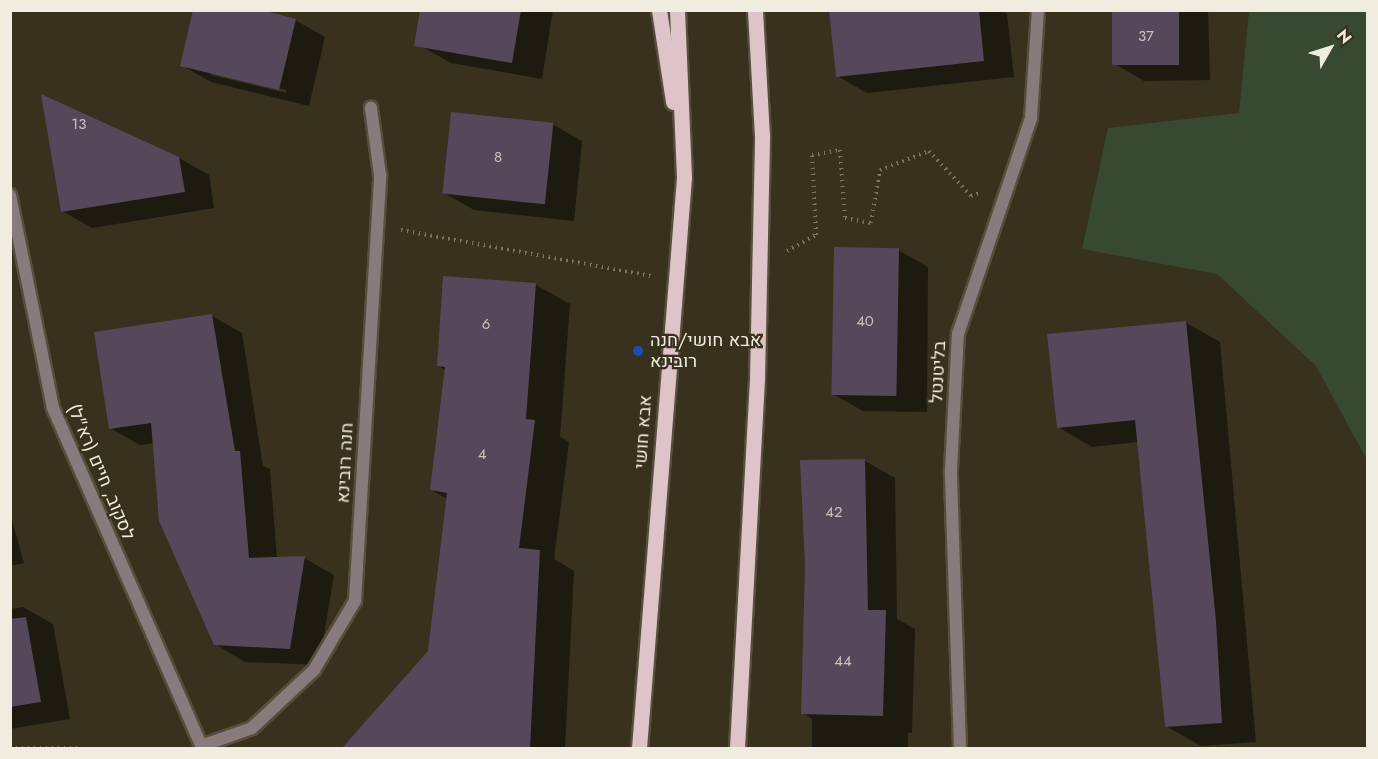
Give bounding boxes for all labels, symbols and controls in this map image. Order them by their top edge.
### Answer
north arrow [1300,18,1360,78]
text: N [1331,24,1357,49]
house number: 37 [1138,28,1154,46]
house number: 13 [72,116,86,134]
house number: 8 [494,149,502,167]
house number: 40 [856,313,874,331]
house number: 6 [482,316,490,334]
place label: אבא חושי/חנה רובינא [650,330,761,372]
street label: בליטנטל [926,340,950,404]
marker: אבא חושי/חנה רובינא [631,344,645,358]
street label: אבא חושי [630,394,656,470]
street label: לסקוב, חיים (רא"ל) [63,401,139,543]
street label: חנה רובינא [332,422,358,504]
house number: 4 [478,446,486,464]
house number: 42 [825,504,843,522]
house number: 44 [834,653,852,671]

